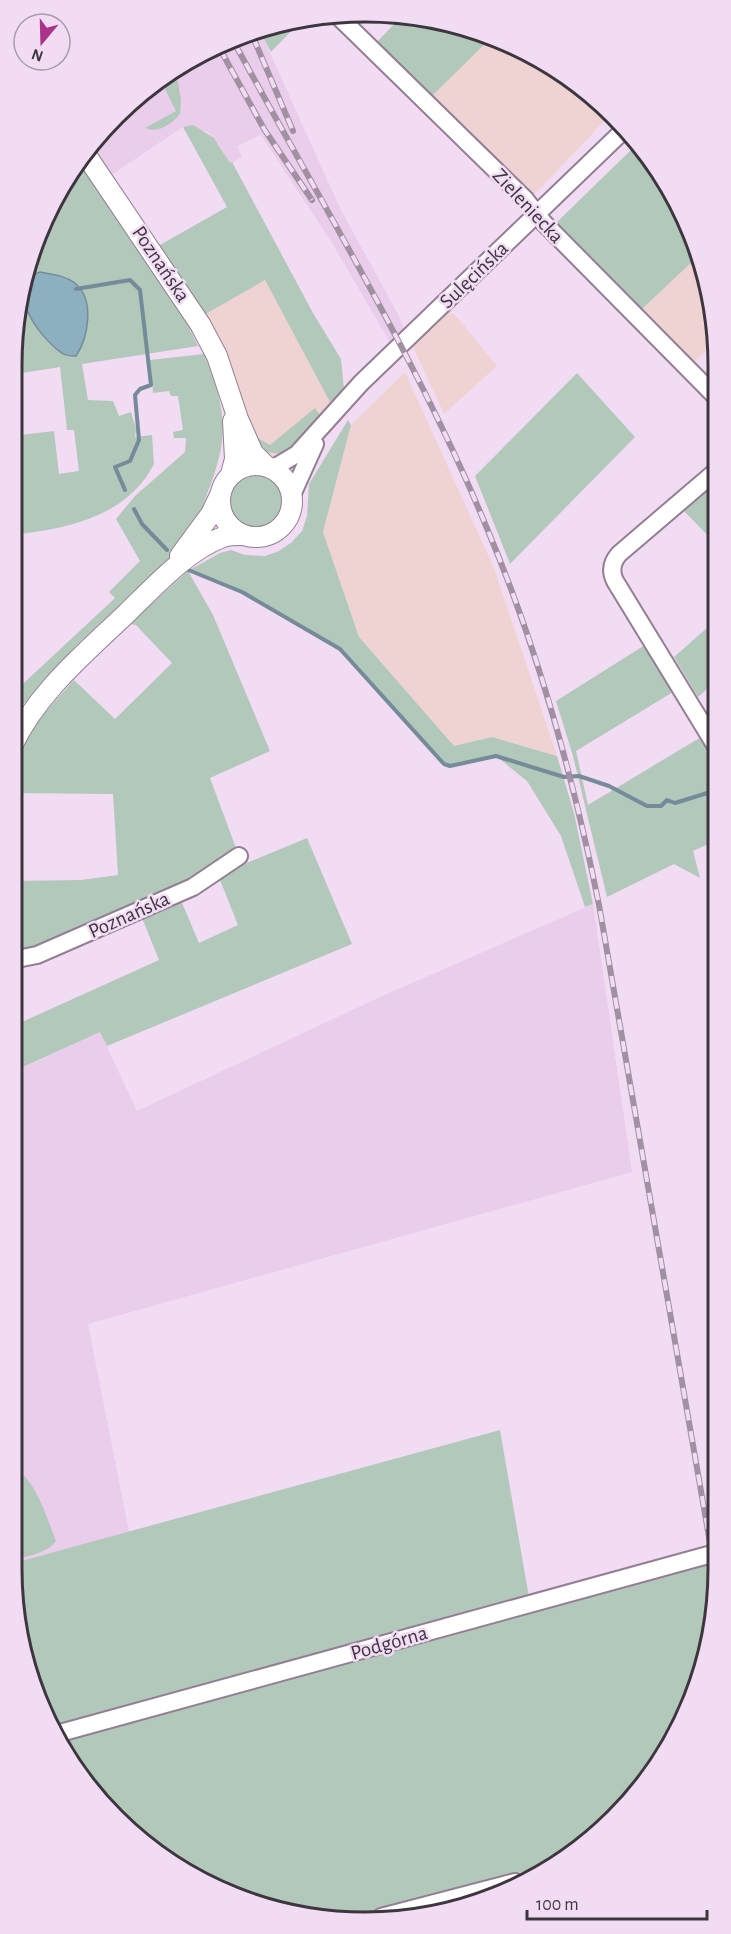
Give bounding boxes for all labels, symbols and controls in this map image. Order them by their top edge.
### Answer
north arrow [12,12,72,72]
text: N [30,46,45,65]
street label: Zieleniecka [489,165,568,247]
street label: Poznańska [128,222,194,306]
street label: Sulęcińska [436,237,512,312]
street label: Poznańska [85,888,173,942]
street label: Podgórna [348,1622,430,1664]
scale bar [527,1883,707,1921]
text: 100 m [536,1896,579,1914]

